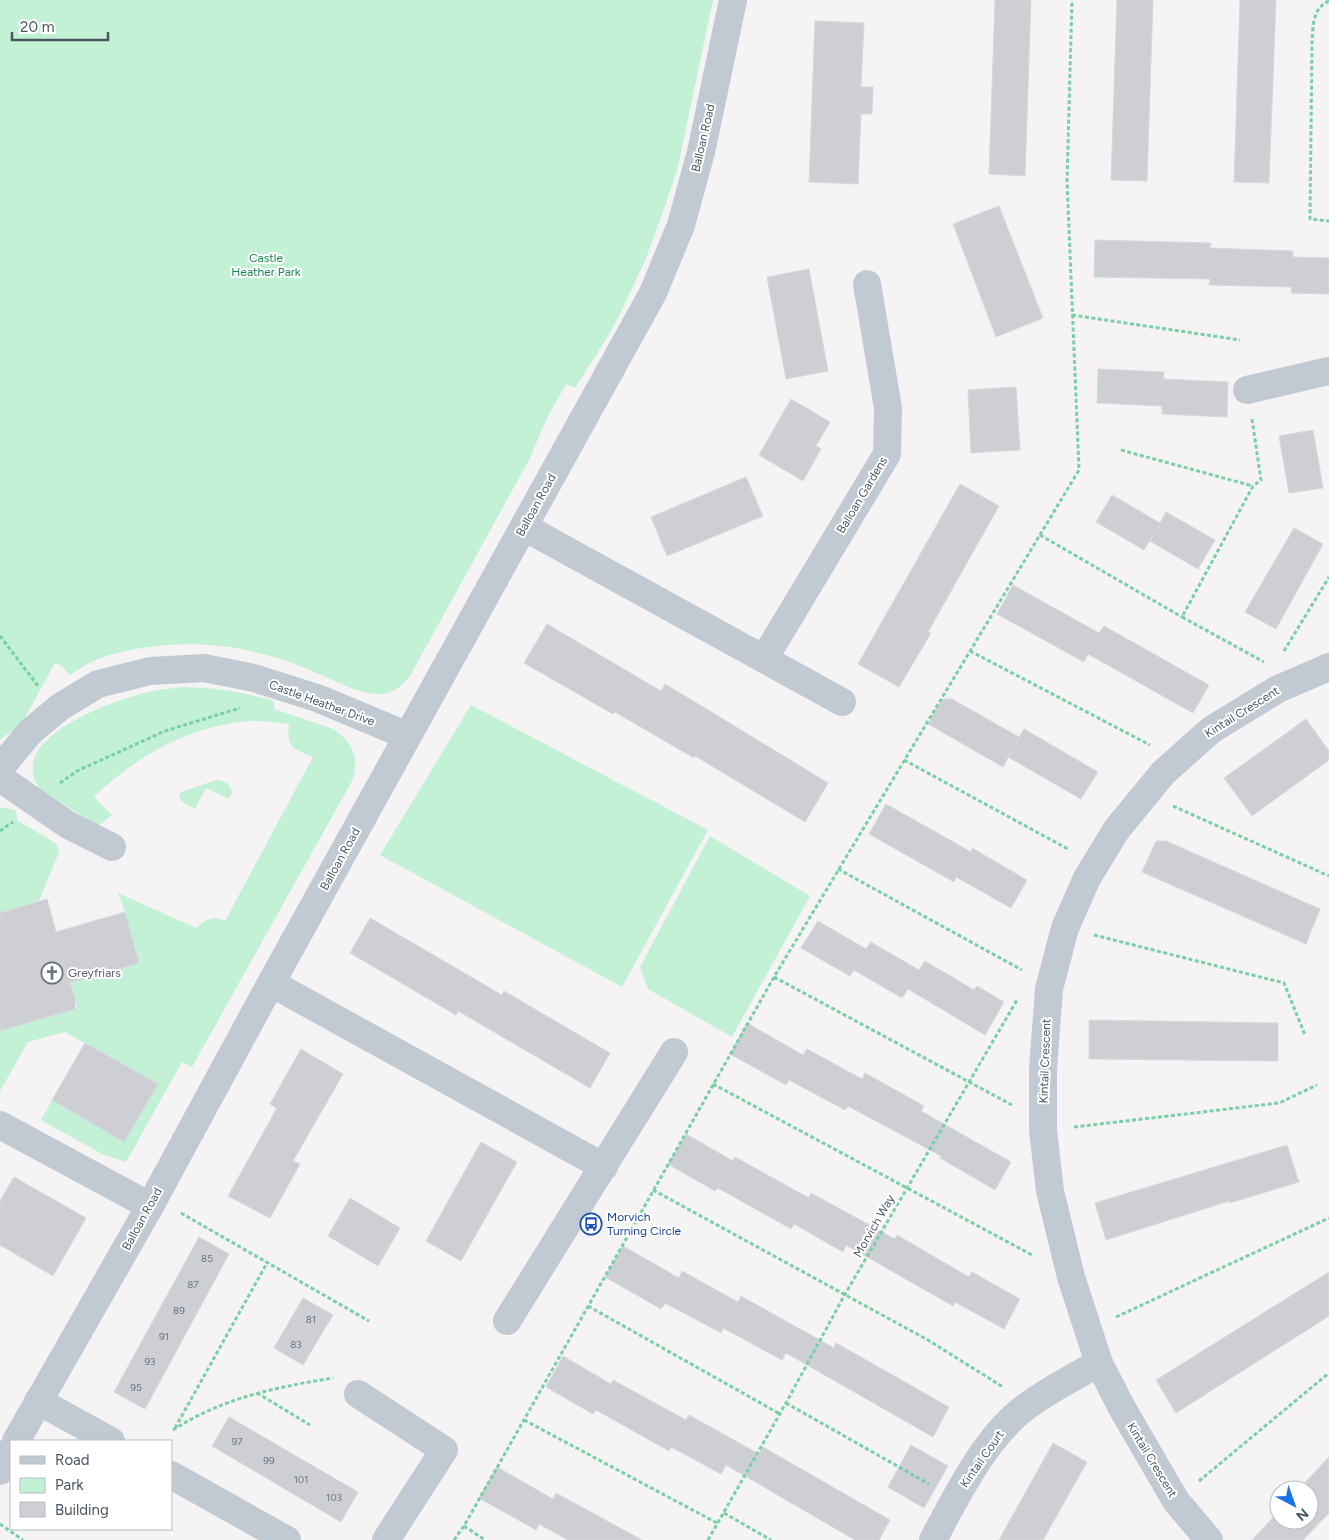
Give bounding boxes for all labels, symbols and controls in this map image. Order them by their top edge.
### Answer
scale bar [12,10,109,42]
text: 20 m [20,18,54,36]
street label: Balloan Road [688,103,718,173]
park label: Castle Heather Park [231,251,301,279]
street label: Balloan Gardens [834,454,891,536]
street label: Balloan Road [513,471,559,539]
street label: Castle Heather Drive [267,677,377,729]
street label: Kintail Crescent [1202,683,1282,740]
street label: Balloan Road [317,825,363,893]
church icon: Greyfriars [40,961,64,985]
place label: Greyfriars [68,966,121,980]
street label: Kintail Crescent [1037,1018,1053,1104]
street label: Balloan Road [119,1185,165,1253]
street label: Morvich Way [851,1192,898,1260]
place label: Morvich Turning Circle [607,1210,682,1238]
bus stop icon: Morvich Turning Circle [579,1212,603,1236]
house number: 85 [201,1252,213,1265]
house number: 87 [187,1278,199,1291]
house number: 89 [173,1304,185,1317]
house number: 81 [306,1313,316,1326]
house number: 91 [159,1330,169,1343]
house number: 83 [290,1338,302,1351]
house number: 93 [144,1355,156,1368]
house number: 95 [130,1381,142,1394]
street label: Kintail Crescent [1124,1420,1180,1500]
street label: Kintail Court [957,1427,1007,1490]
house number: 97 [231,1435,243,1448]
legend [10,1440,172,1530]
text: Road [55,1451,90,1469]
house number: 99 [263,1454,275,1467]
house number: 101 [294,1473,308,1486]
text: Park [55,1476,84,1494]
north arrow [1269,1480,1319,1530]
house number: 103 [326,1491,342,1504]
text: Building [55,1501,109,1519]
text: N [1293,1504,1312,1524]

